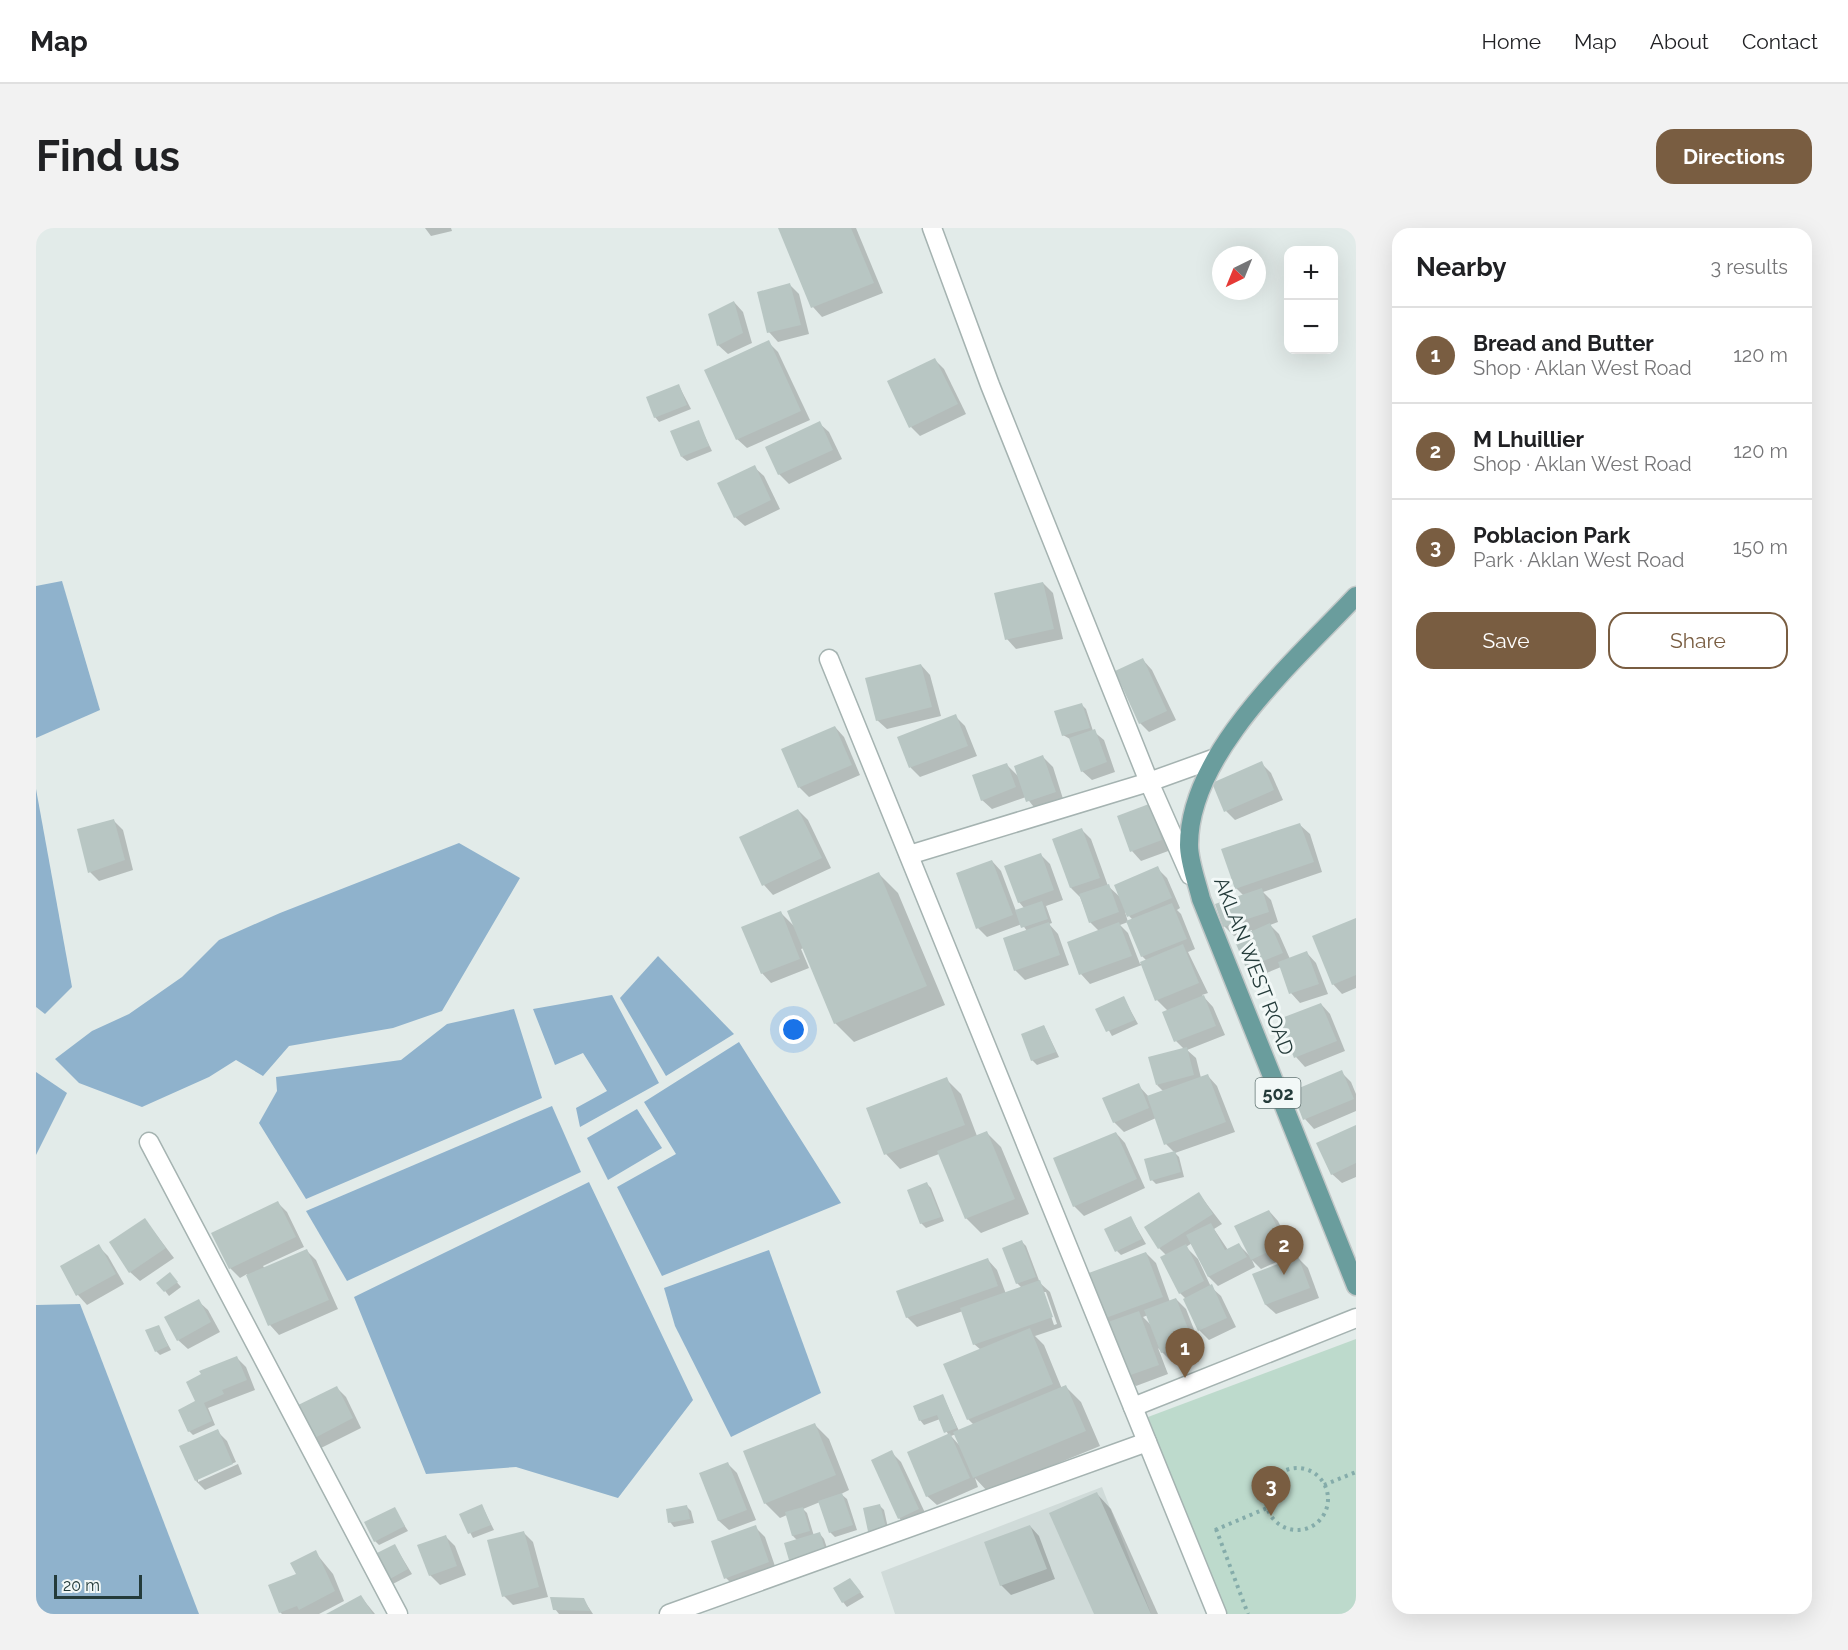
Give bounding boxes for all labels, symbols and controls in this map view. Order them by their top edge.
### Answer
text: Map [30,25,88,58]
text: Home [1482,29,1541,54]
text: Map [1574,29,1617,54]
text: About [1650,29,1709,54]
text: Contact [1742,29,1818,54]
button: Directions [1656,129,1812,184]
text: Find us [36,132,180,181]
north arrow [1212,246,1266,300]
map controls [1284,246,1338,354]
button: + [1284,246,1338,300]
text: Nearby [1416,252,1506,282]
text: 3 results [1710,255,1788,279]
button: − [1284,300,1338,354]
text: Bread and Butter [1473,330,1654,356]
text: 1 [1431,343,1440,367]
text: 120 m [1733,343,1788,367]
text: Shop · Aklan West Road [1473,356,1692,380]
text: M Lhuillier [1473,426,1584,452]
text: 2 [1430,439,1441,463]
text: 120 m [1733,439,1788,463]
text: Shop · Aklan West Road [1473,452,1692,476]
text: Poblacion Park [1473,522,1630,548]
text: 3 [1430,535,1441,559]
text: 150 m [1733,535,1788,559]
text: Park · Aklan West Road [1473,548,1685,572]
button: Save [1416,612,1596,669]
button: Share [1608,612,1788,669]
street label: AKLAN WEST ROAD [1209,874,1299,1058]
your location [779,1015,808,1044]
road number: 502 [1256,1078,1300,1108]
pin: 2 [1264,1226,1304,1275]
pin: 1 [1166,1328,1204,1378]
pin: 3 [1252,1466,1290,1516]
scale bar [54,1572,142,1600]
text: 20 m [63,1576,100,1595]

